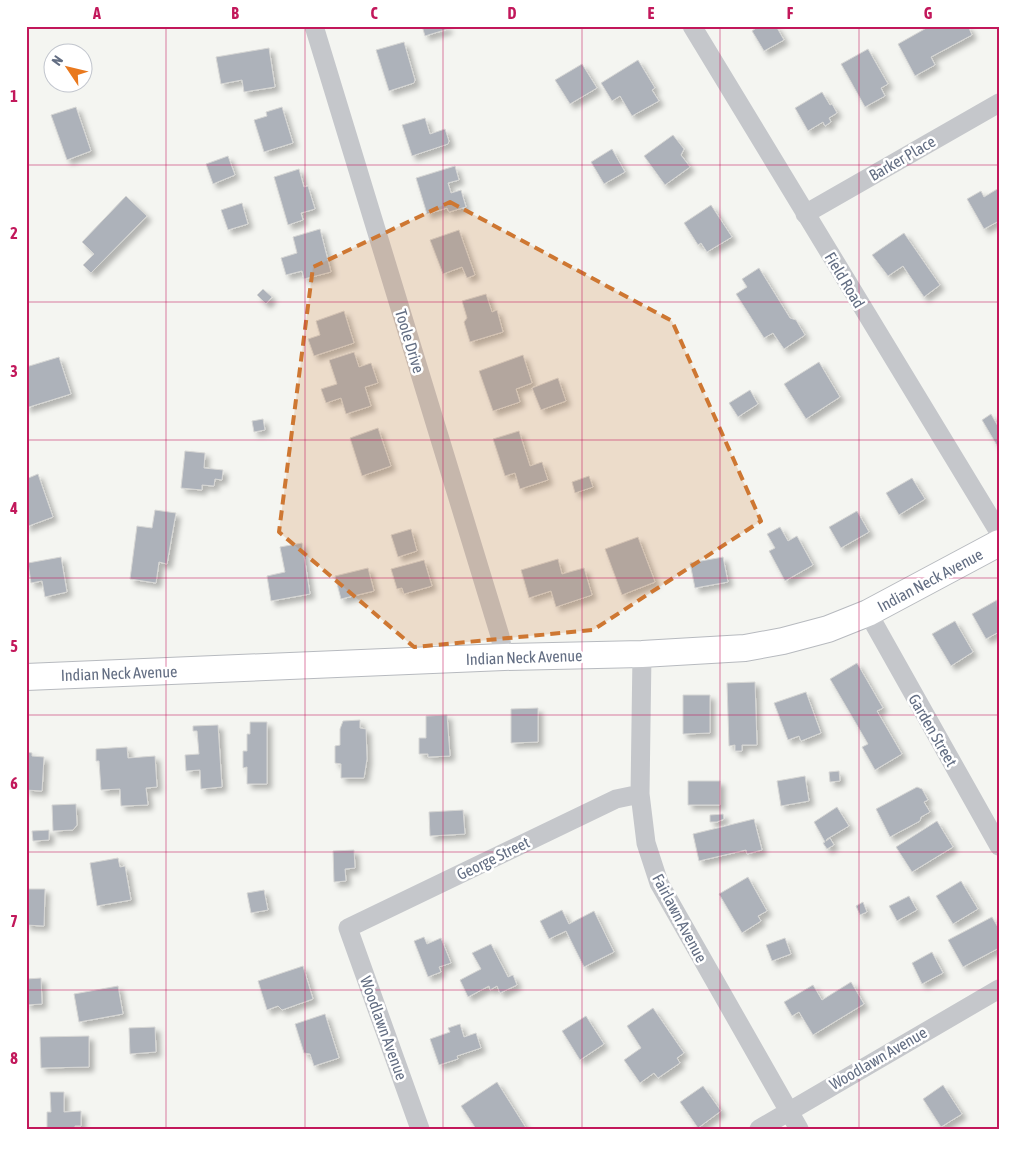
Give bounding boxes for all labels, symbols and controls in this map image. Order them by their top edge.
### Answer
text: A [92,4,101,22]
text: B [231,4,239,22]
text: C [370,4,378,22]
text: D [508,4,517,22]
text: E [648,4,655,22]
text: F [787,4,794,22]
text: G [924,4,933,22]
north arrow [42,42,92,92]
text: N [48,53,66,69]
text: 1 [10,87,18,105]
street label: Barker Place [866,132,938,184]
text: 2 [10,224,18,242]
street label: Field Road [821,249,869,311]
street label: Toole Drive [392,307,428,375]
text: 3 [10,362,18,380]
text: 4 [9,499,18,517]
street label: Indian Neck Avenue [874,545,986,615]
text: 5 [10,637,18,655]
street label: Indian Neck Avenue [465,646,583,668]
street label: Indian Neck Avenue [60,662,178,684]
street label: Garden Street [905,691,961,770]
text: 6 [10,774,18,792]
street label: George Street [454,833,533,884]
street label: Fairlawn Avenue [649,871,711,965]
text: 7 [10,912,18,930]
street label: Woodlawn Avenue [357,974,411,1082]
street label: Woodlawn Avenue [826,1023,930,1093]
text: 8 [10,1049,18,1067]

